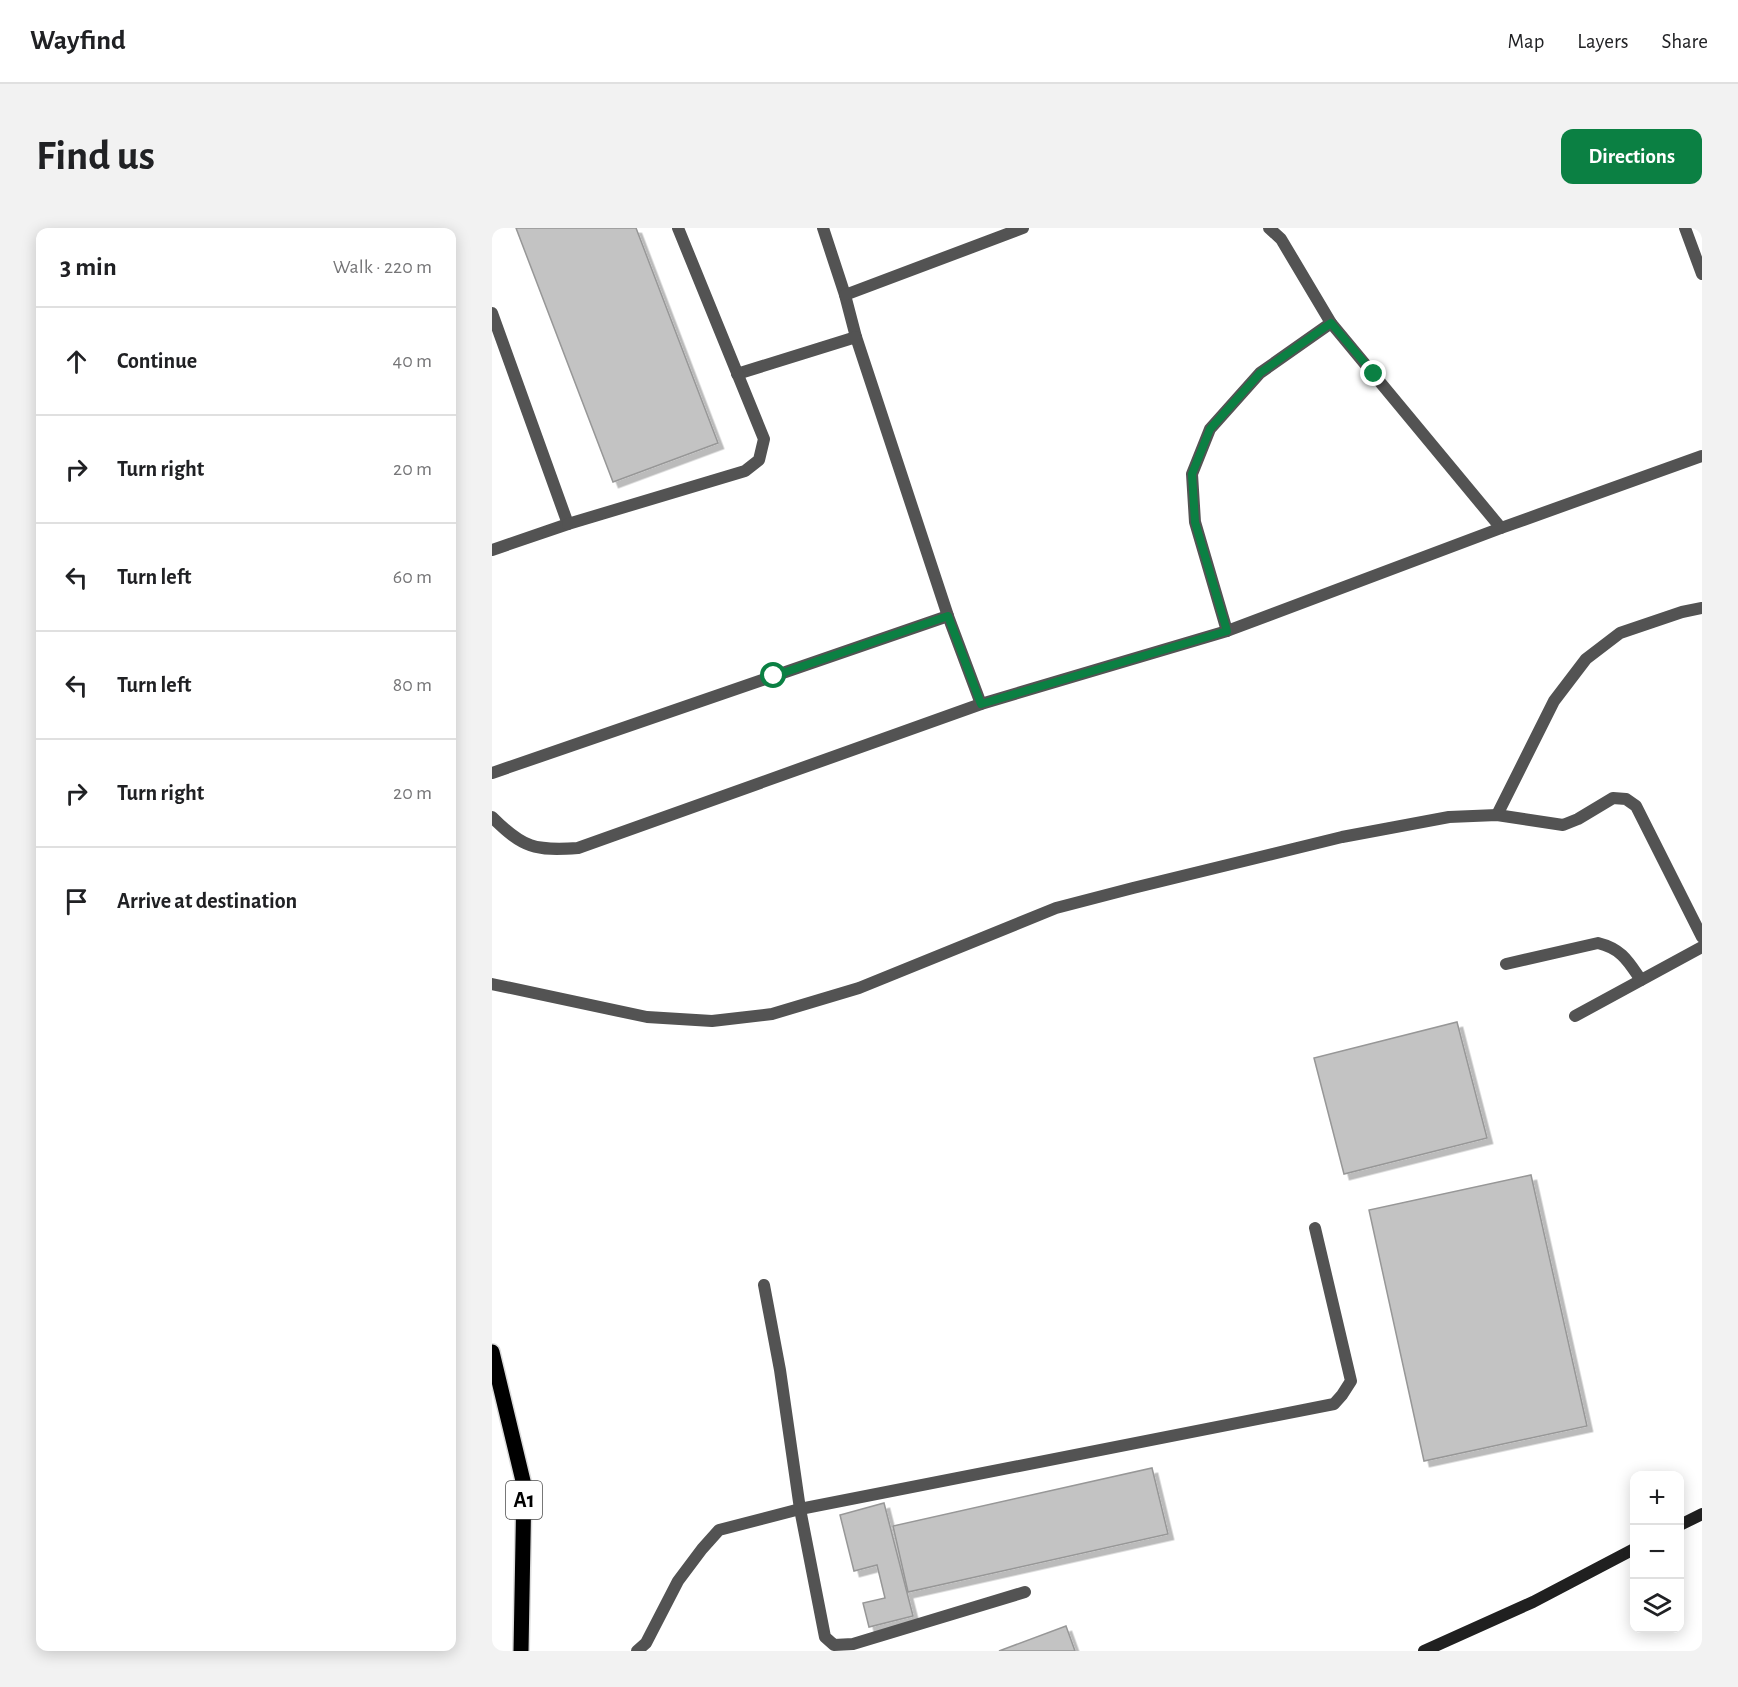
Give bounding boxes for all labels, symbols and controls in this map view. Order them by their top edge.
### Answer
text: Wayfind [30,27,126,55]
text: Map [1508,31,1544,52]
text: Layers [1577,31,1628,52]
text: Share [1661,31,1708,52]
button: Directions [1561,129,1702,184]
text: Find us [36,135,155,177]
text: 3 min [60,254,117,280]
text: Walk · 220 m [333,257,432,277]
icon: ahead [60,345,93,378]
text: Continue [117,350,197,372]
text: 40 m [393,351,432,371]
route end [1360,360,1386,386]
icon: right [60,453,93,486]
text: Turn right [117,458,204,480]
text: 20 m [393,459,432,479]
icon: left [60,561,93,594]
text: Turn left [117,566,191,588]
text: 60 m [393,567,432,587]
route start [760,662,786,688]
icon: left [60,669,93,702]
text: Turn left [117,674,191,696]
text: 80 m [393,675,432,695]
icon: right [60,777,93,810]
text: Turn right [117,782,204,804]
text: 20 m [393,783,432,803]
icon: arrive [60,885,93,918]
text: Arrive at destination [117,890,297,912]
map controls [1630,1471,1684,1633]
button: + [1630,1471,1684,1525]
road number: A1 [506,1481,542,1519]
button: − [1630,1525,1684,1579]
button: layers [1630,1579,1684,1633]

